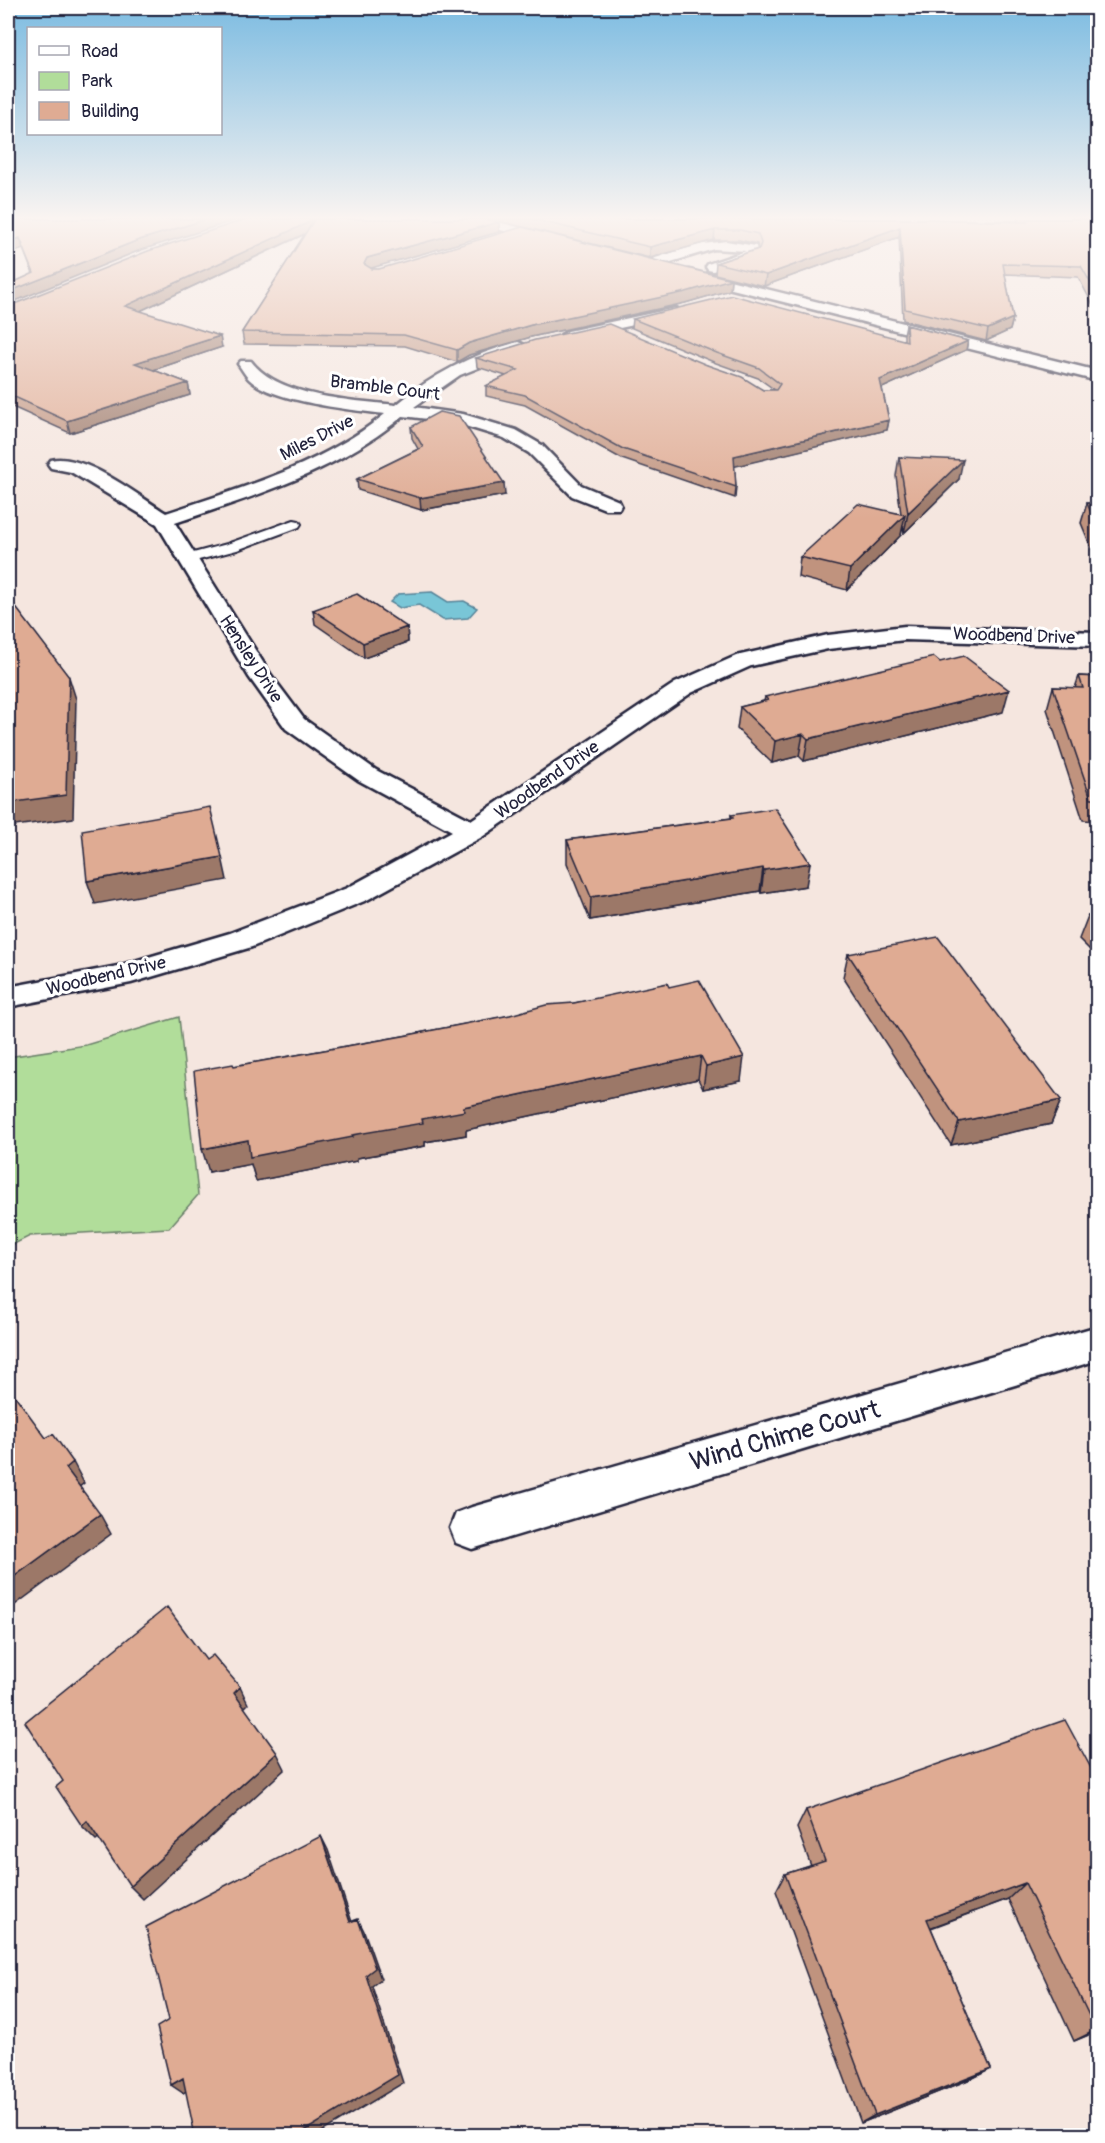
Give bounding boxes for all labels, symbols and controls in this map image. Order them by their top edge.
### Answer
legend [27,27,222,135]
text: Road [81,40,118,63]
text: Park [81,70,113,93]
text: Building [81,100,139,123]
street label: Bramble Court [329,370,442,406]
street label: Miles Drive [276,410,358,466]
street label: Hensley Drive [214,611,288,707]
street label: Woodbend Drive [953,622,1076,650]
street label: Woodbend Drive [490,735,604,824]
street label: Woodbend Drive [44,951,168,1001]
street label: Wind Chime Court [686,1393,884,1478]

